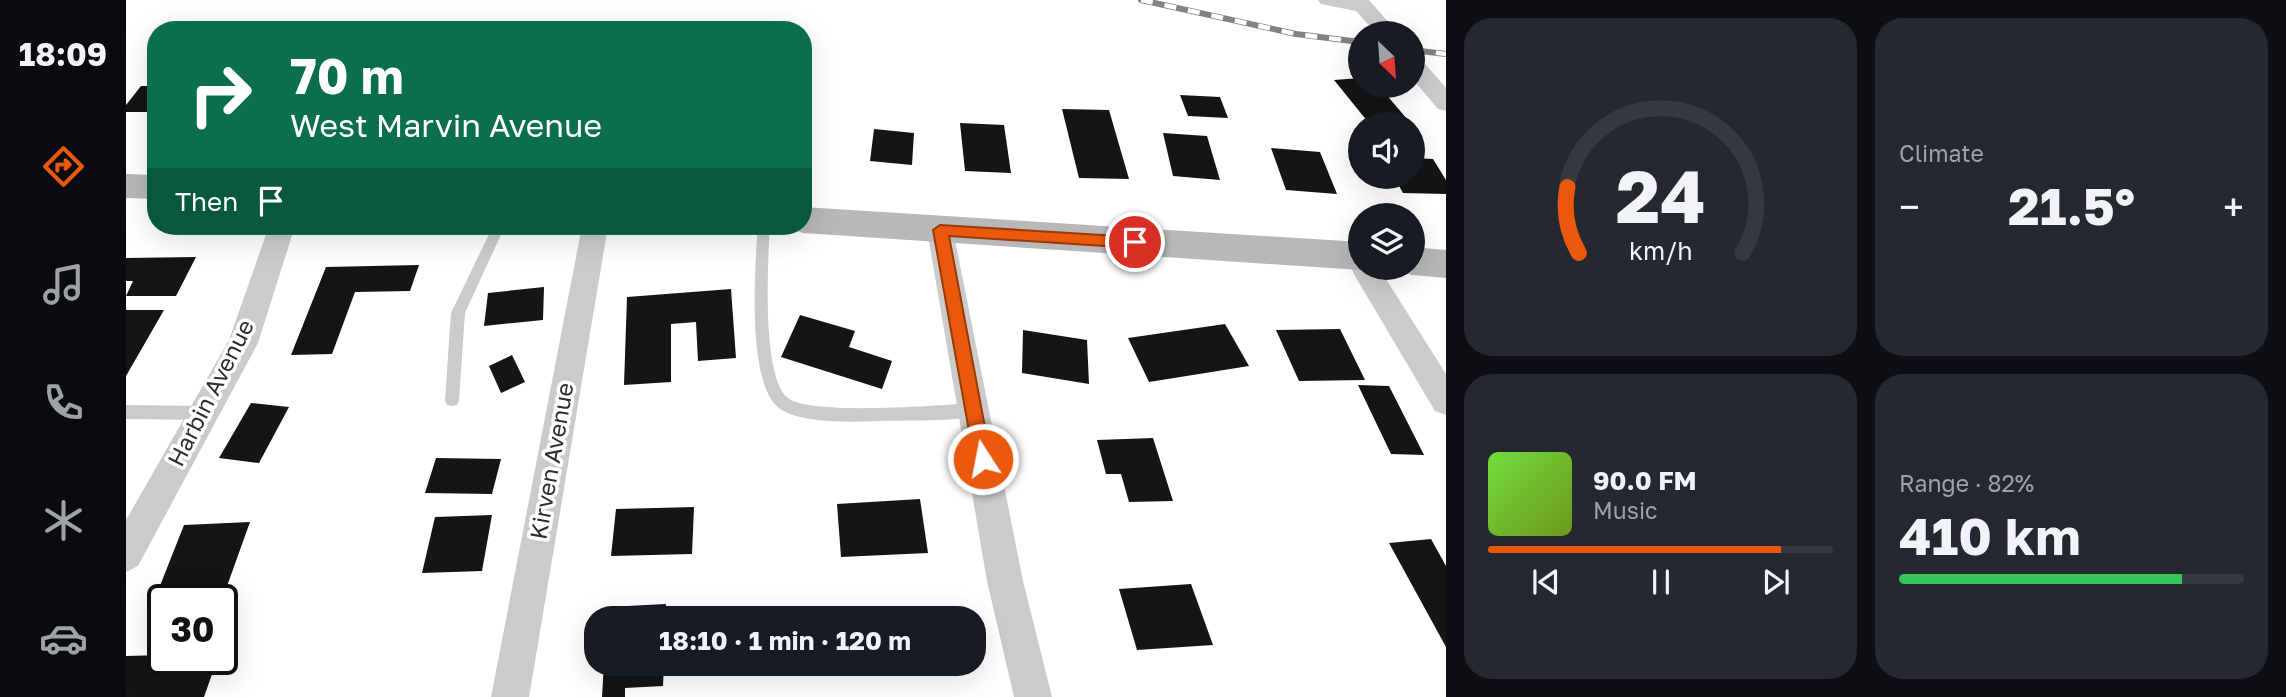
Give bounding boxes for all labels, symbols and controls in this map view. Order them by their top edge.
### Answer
north arrow [1348,21,1424,98]
map controls [1348,21,1425,280]
text: 18:09 [19,35,107,73]
text: 70 m [290,46,404,105]
icon: right [175,49,266,140]
text: West Marvin Avenue [290,106,602,144]
button: sound [1348,112,1425,189]
text: Climate [1899,139,1984,167]
icon: directions [39,142,88,191]
text: 24 [1616,152,1705,239]
text: 21.5° [2008,174,2135,236]
icon: arrive [252,182,290,220]
text: − [1899,184,1920,229]
text: + [2223,184,2244,229]
text: Then [175,186,238,217]
button: layers [1348,203,1425,280]
pin [1105,212,1165,272]
icon: arrive [1116,223,1154,261]
text: km/h [1629,235,1692,266]
icon: music [39,260,88,309]
street label: Harbin Avenue [161,315,259,471]
icon: phone [39,378,88,427]
street label: Kirven Avenue [523,380,579,541]
position arrow [946,422,1020,496]
text: 90.0 FM [1593,465,1697,496]
text: Range · 82% [1899,469,2034,497]
icon: climate [39,496,88,545]
text: Music [1593,496,1658,524]
text: 410 km [1899,504,2081,566]
icon: previous [1527,563,1565,601]
icon: pause [1642,563,1680,601]
icon: next [1757,563,1795,601]
speed limit sign: 30 [147,584,238,675]
icon: car [39,614,88,663]
text: 18:10 · 1 min · 120 m [659,625,911,656]

